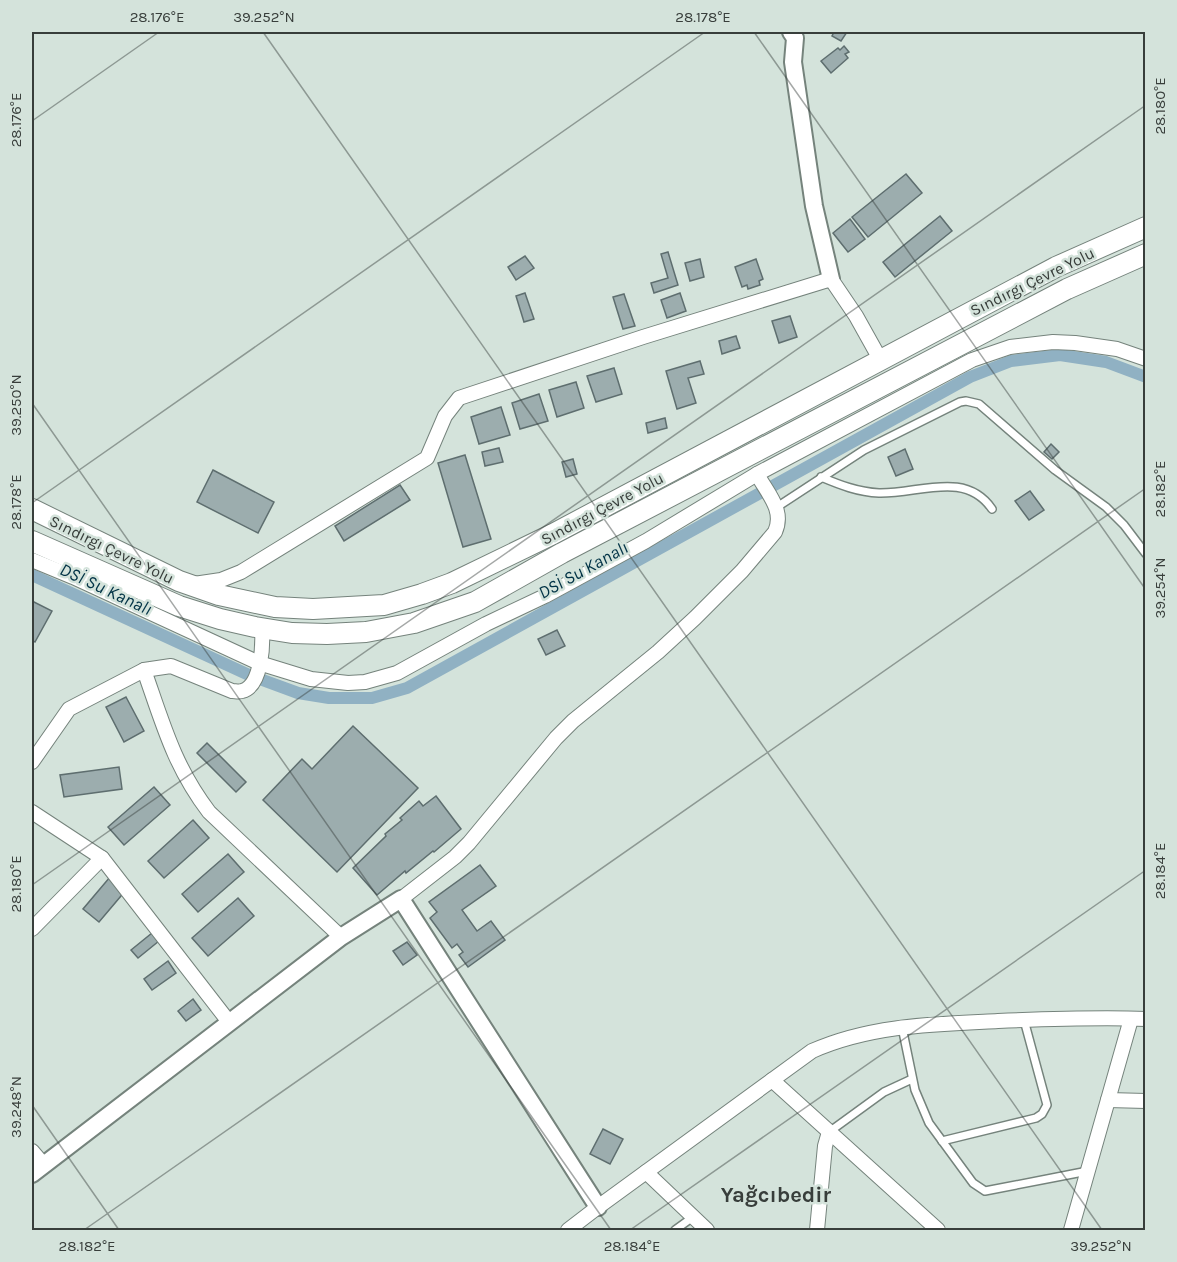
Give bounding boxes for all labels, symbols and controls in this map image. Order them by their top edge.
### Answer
text: 28.176°E [130,8,184,26]
text: 39.252°N [233,8,295,26]
text: 28.178°E [675,8,731,26]
text: 28.180°E [1151,77,1169,135]
text: 28.176°E [7,93,25,147]
street label: Sındırgı Çevre Yolu [967,243,1097,320]
text: 39.250°N [7,374,25,436]
text: 28.182°E [1151,461,1169,518]
street label: Sındırgı Çevre Yolu [538,468,667,549]
text: 28.178°E [7,474,25,530]
street label: Sındırgı Çevre Yolu [47,511,177,588]
water label: DSİ Su Kanalı [534,536,632,604]
text: 39.254°N [1151,557,1169,619]
water label: DSİ Su Kanalı [56,558,156,620]
text: 28.184°E [1151,843,1169,899]
text: 28.180°E [7,855,25,913]
text: 39.248°N [7,1076,25,1138]
district label: Yağcıbedir [721,1182,832,1208]
text: 28.182°E [59,1237,116,1255]
text: 28.184°E [604,1237,660,1255]
text: 39.252°N [1070,1237,1132,1255]

